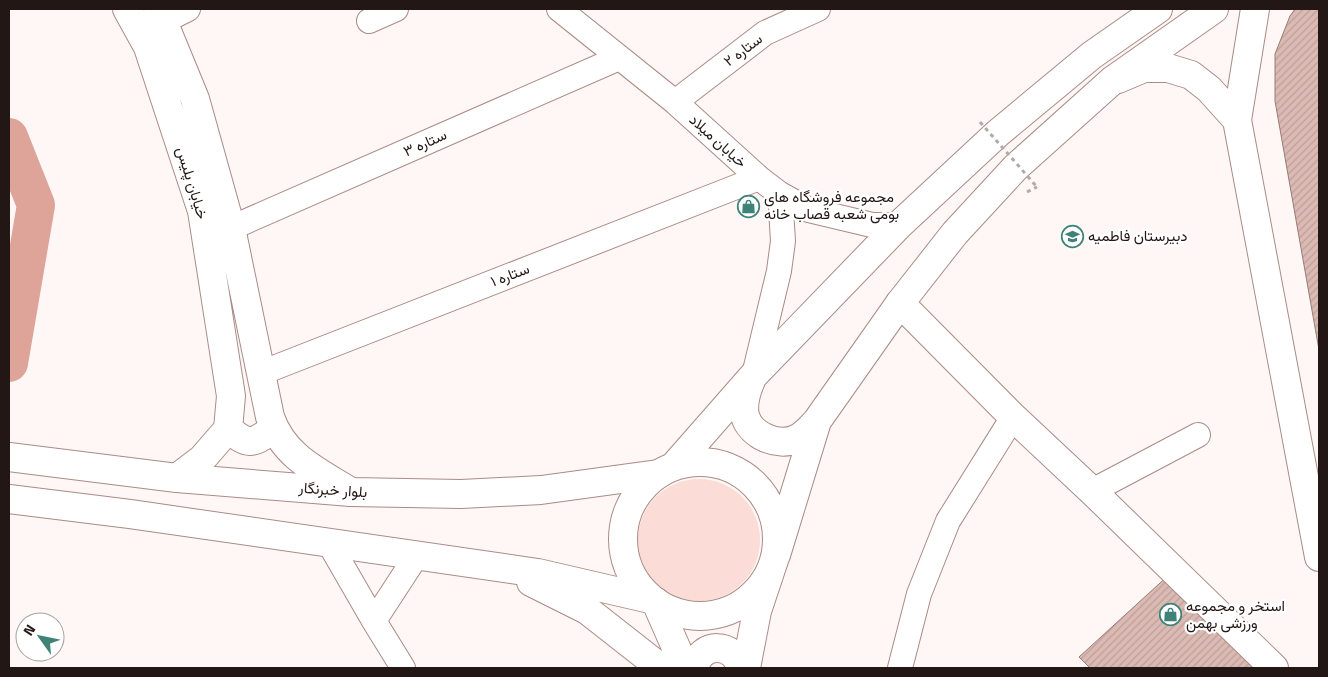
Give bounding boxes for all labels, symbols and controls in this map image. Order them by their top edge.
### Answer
street label: ستاره ۲ [718,27,767,72]
street label: خیابان میلاد [684,108,752,173]
street label: ستاره ۳ [399,123,450,162]
street label: خیابان پلیس [171,144,214,222]
place label: مجموعه فروشگاه های بومی شعبه قصاب خانه [764,185,899,225]
shop icon: مجموعه فروشگاه های بومی شعبه قصاب خانه [736,194,760,218]
school or university icon: دبیرستان فاطمیه [1060,224,1084,248]
place label: دبیرستان فاطمیه [1088,224,1188,247]
street label: ستاره ۱ [487,257,533,292]
street label: بلوار خبرنگار [297,476,368,503]
place label: استخر و مجموعه ورزشی بهمن [1186,594,1285,634]
shop icon: استخر و مجموعه ورزشی بهمن [1158,603,1182,627]
north arrow [15,612,65,662]
text: N [17,620,40,639]

